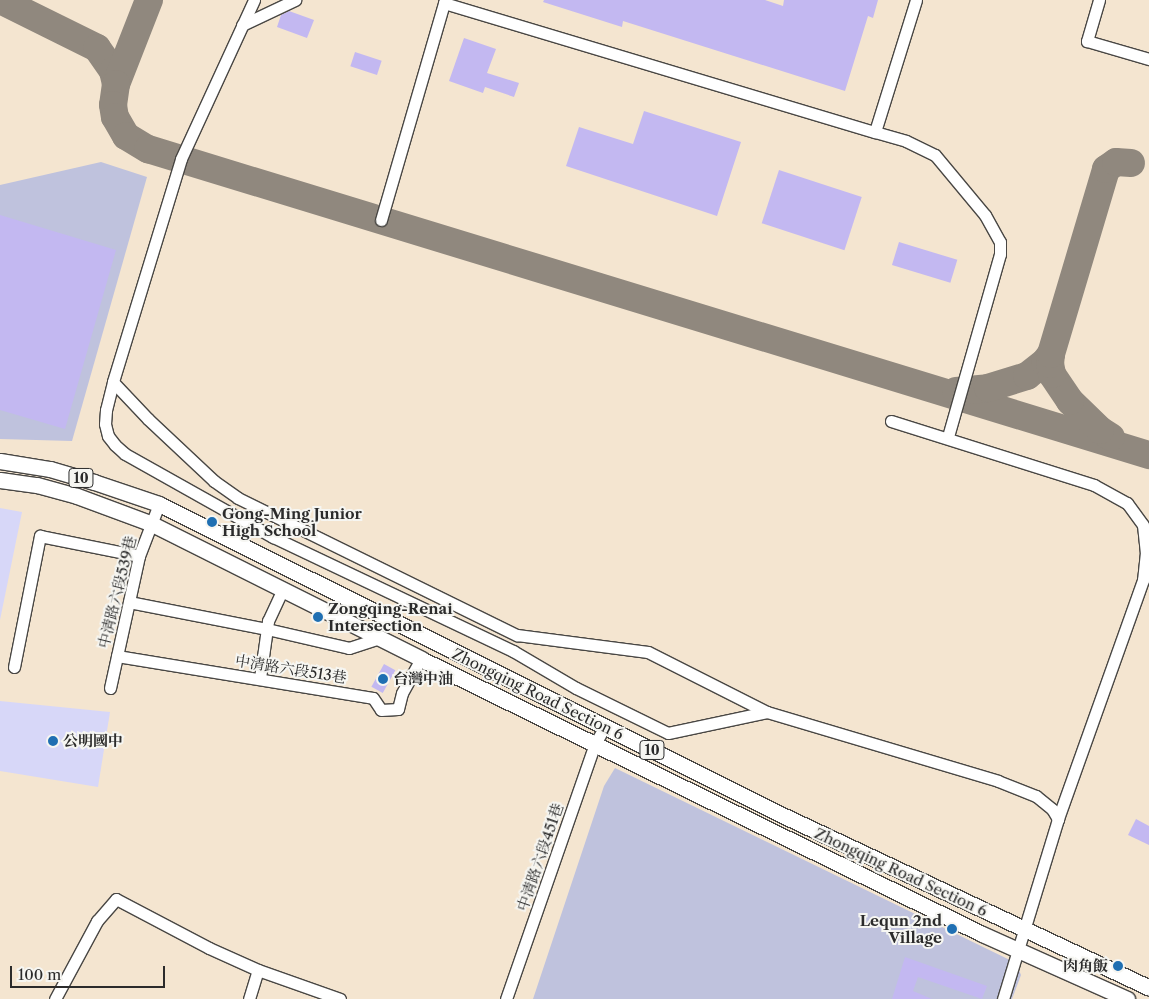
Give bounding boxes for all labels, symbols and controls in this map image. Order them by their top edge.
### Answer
road number: 10 [67,466,95,489]
place label: Gong-Ming Junior High School [222,504,362,539]
marker: Gong-Ming Junior High School [206,516,218,528]
street label: 中清路六段539巷 [94,534,140,650]
place label: Zongqing-Renai Intersection [328,599,453,634]
marker: Zongqing-Renai Intersection [312,611,324,623]
street label: Zhongqing Road Section 6 [449,645,627,743]
street label: 中清路六段513巷 [234,651,348,687]
place label: 台灣中油 [393,670,453,688]
marker: 台灣中油 [377,673,389,685]
place label: 公明國中 [63,732,123,750]
marker: 公明國中 [47,735,59,747]
road number: 10 [638,738,666,762]
street label: 中清路六段451巷 [513,801,567,913]
street label: Zhongqing Road Section 6 [812,824,990,920]
place label: Lequn 2nd Village [860,911,942,946]
marker: Lequn 2nd Village [946,923,958,935]
scale bar [12,956,168,988]
place label: 肉角飯 [1063,957,1108,975]
marker: 肉角飯 [1112,960,1124,972]
text: 100 m [18,965,61,984]

